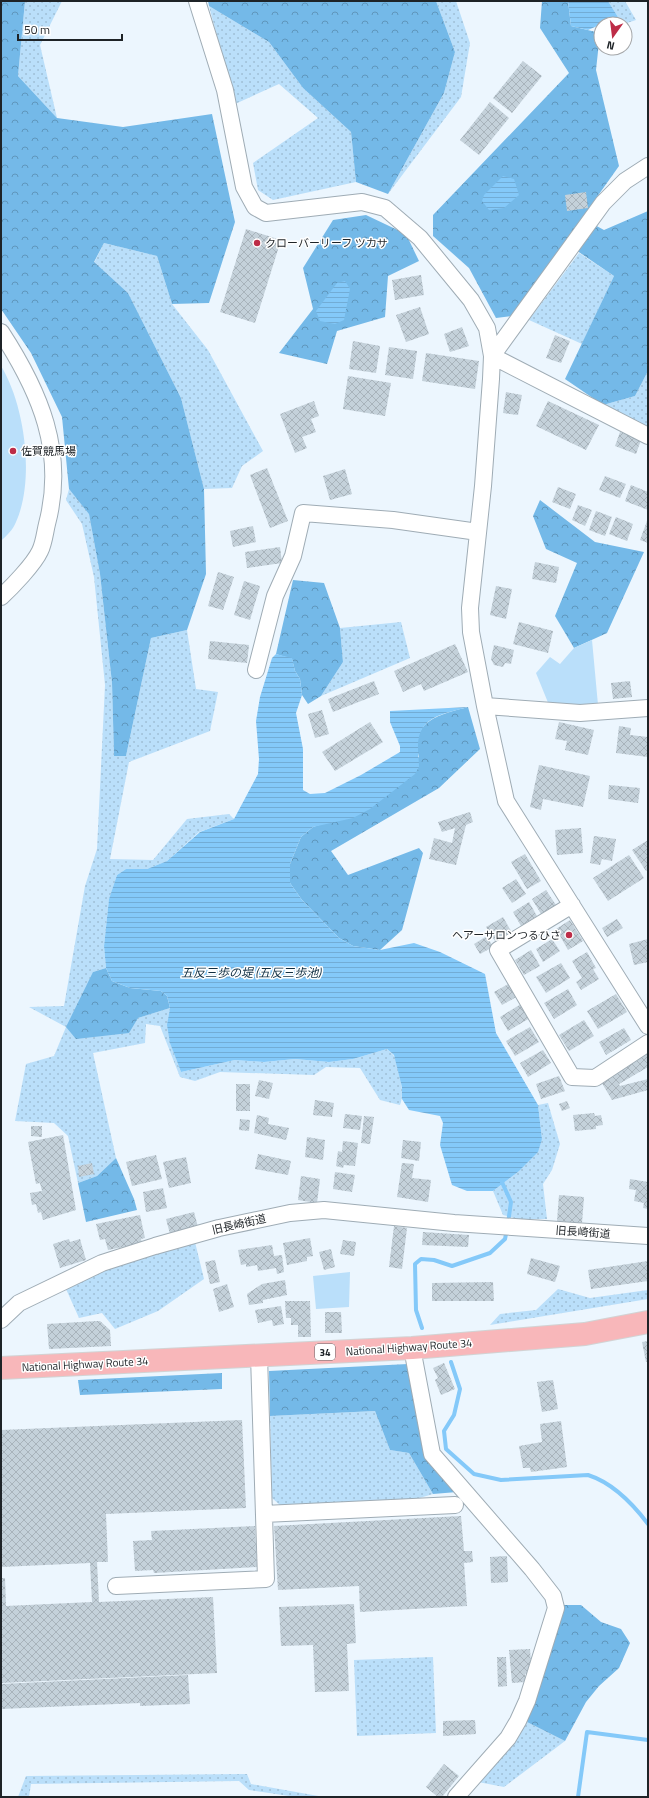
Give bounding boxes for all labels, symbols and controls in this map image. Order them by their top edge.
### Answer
scale bar [18,16,122,42]
north arrow [593,16,633,56]
text: 50 m [24,20,50,39]
text: N [605,37,616,54]
place label: クローバーリーフ ツカサ [265,235,388,251]
marker: クローバーリーフ ツカサ [252,238,262,248]
place label: 佐賀競馬場 [21,443,76,459]
marker: 佐賀競馬場 [8,446,18,456]
place label: ヘアーサロンつるひさ [452,927,561,943]
marker: ヘアーサロンつるひさ [564,930,574,940]
water label: 五反三歩の堤 (五反三歩池) [181,963,322,982]
street label: 旧長崎街道 [210,1210,268,1238]
street label: 旧長崎街道 [555,1222,611,1242]
street label: National Highway Route 34 [345,1335,473,1359]
road number: 34 [315,1344,335,1360]
street label: National Highway Route 34 [21,1353,149,1375]

